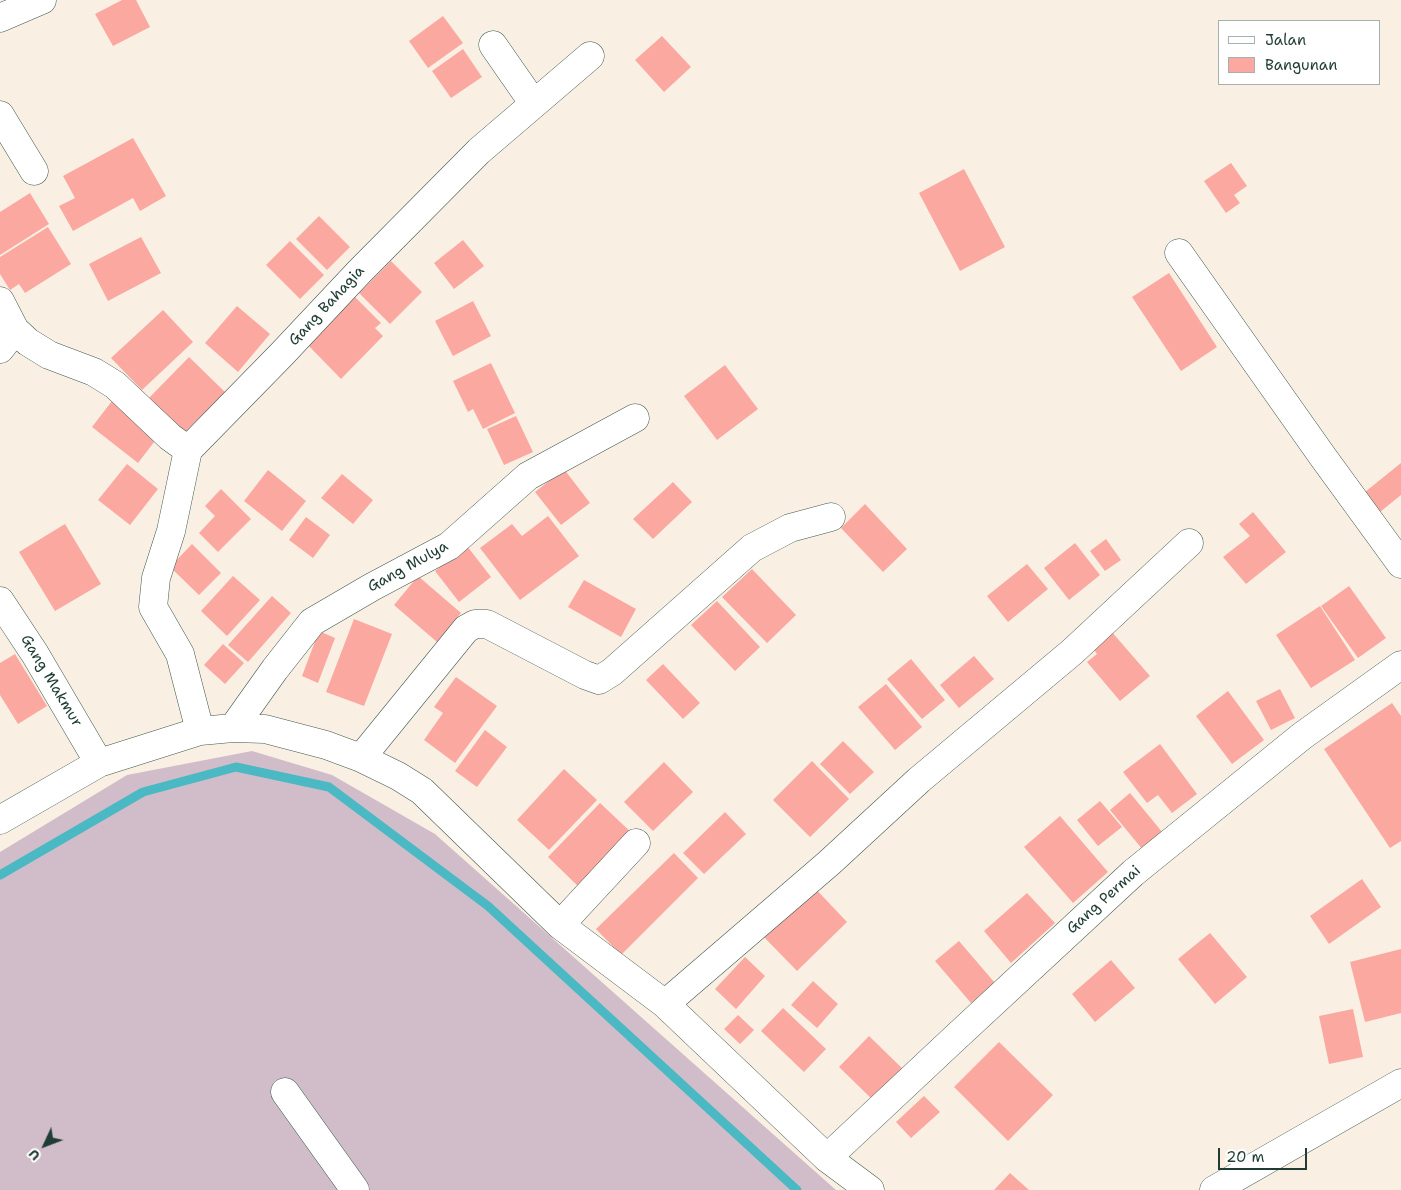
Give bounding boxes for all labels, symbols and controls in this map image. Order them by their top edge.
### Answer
legend [1218,20,1381,85]
text: Jalan [1265,30,1306,50]
text: Bangunan [1265,55,1337,75]
street label: Gang Bahagia [285,262,369,350]
street label: Gang Mulya [365,538,451,596]
street label: Gang Makmur [16,632,86,730]
street label: Gang Permai [1063,862,1145,938]
north arrow [20,1120,70,1170]
scale bar [1221,1138,1310,1170]
text: U [24,1146,44,1165]
text: 20 m [1226,1147,1265,1167]

